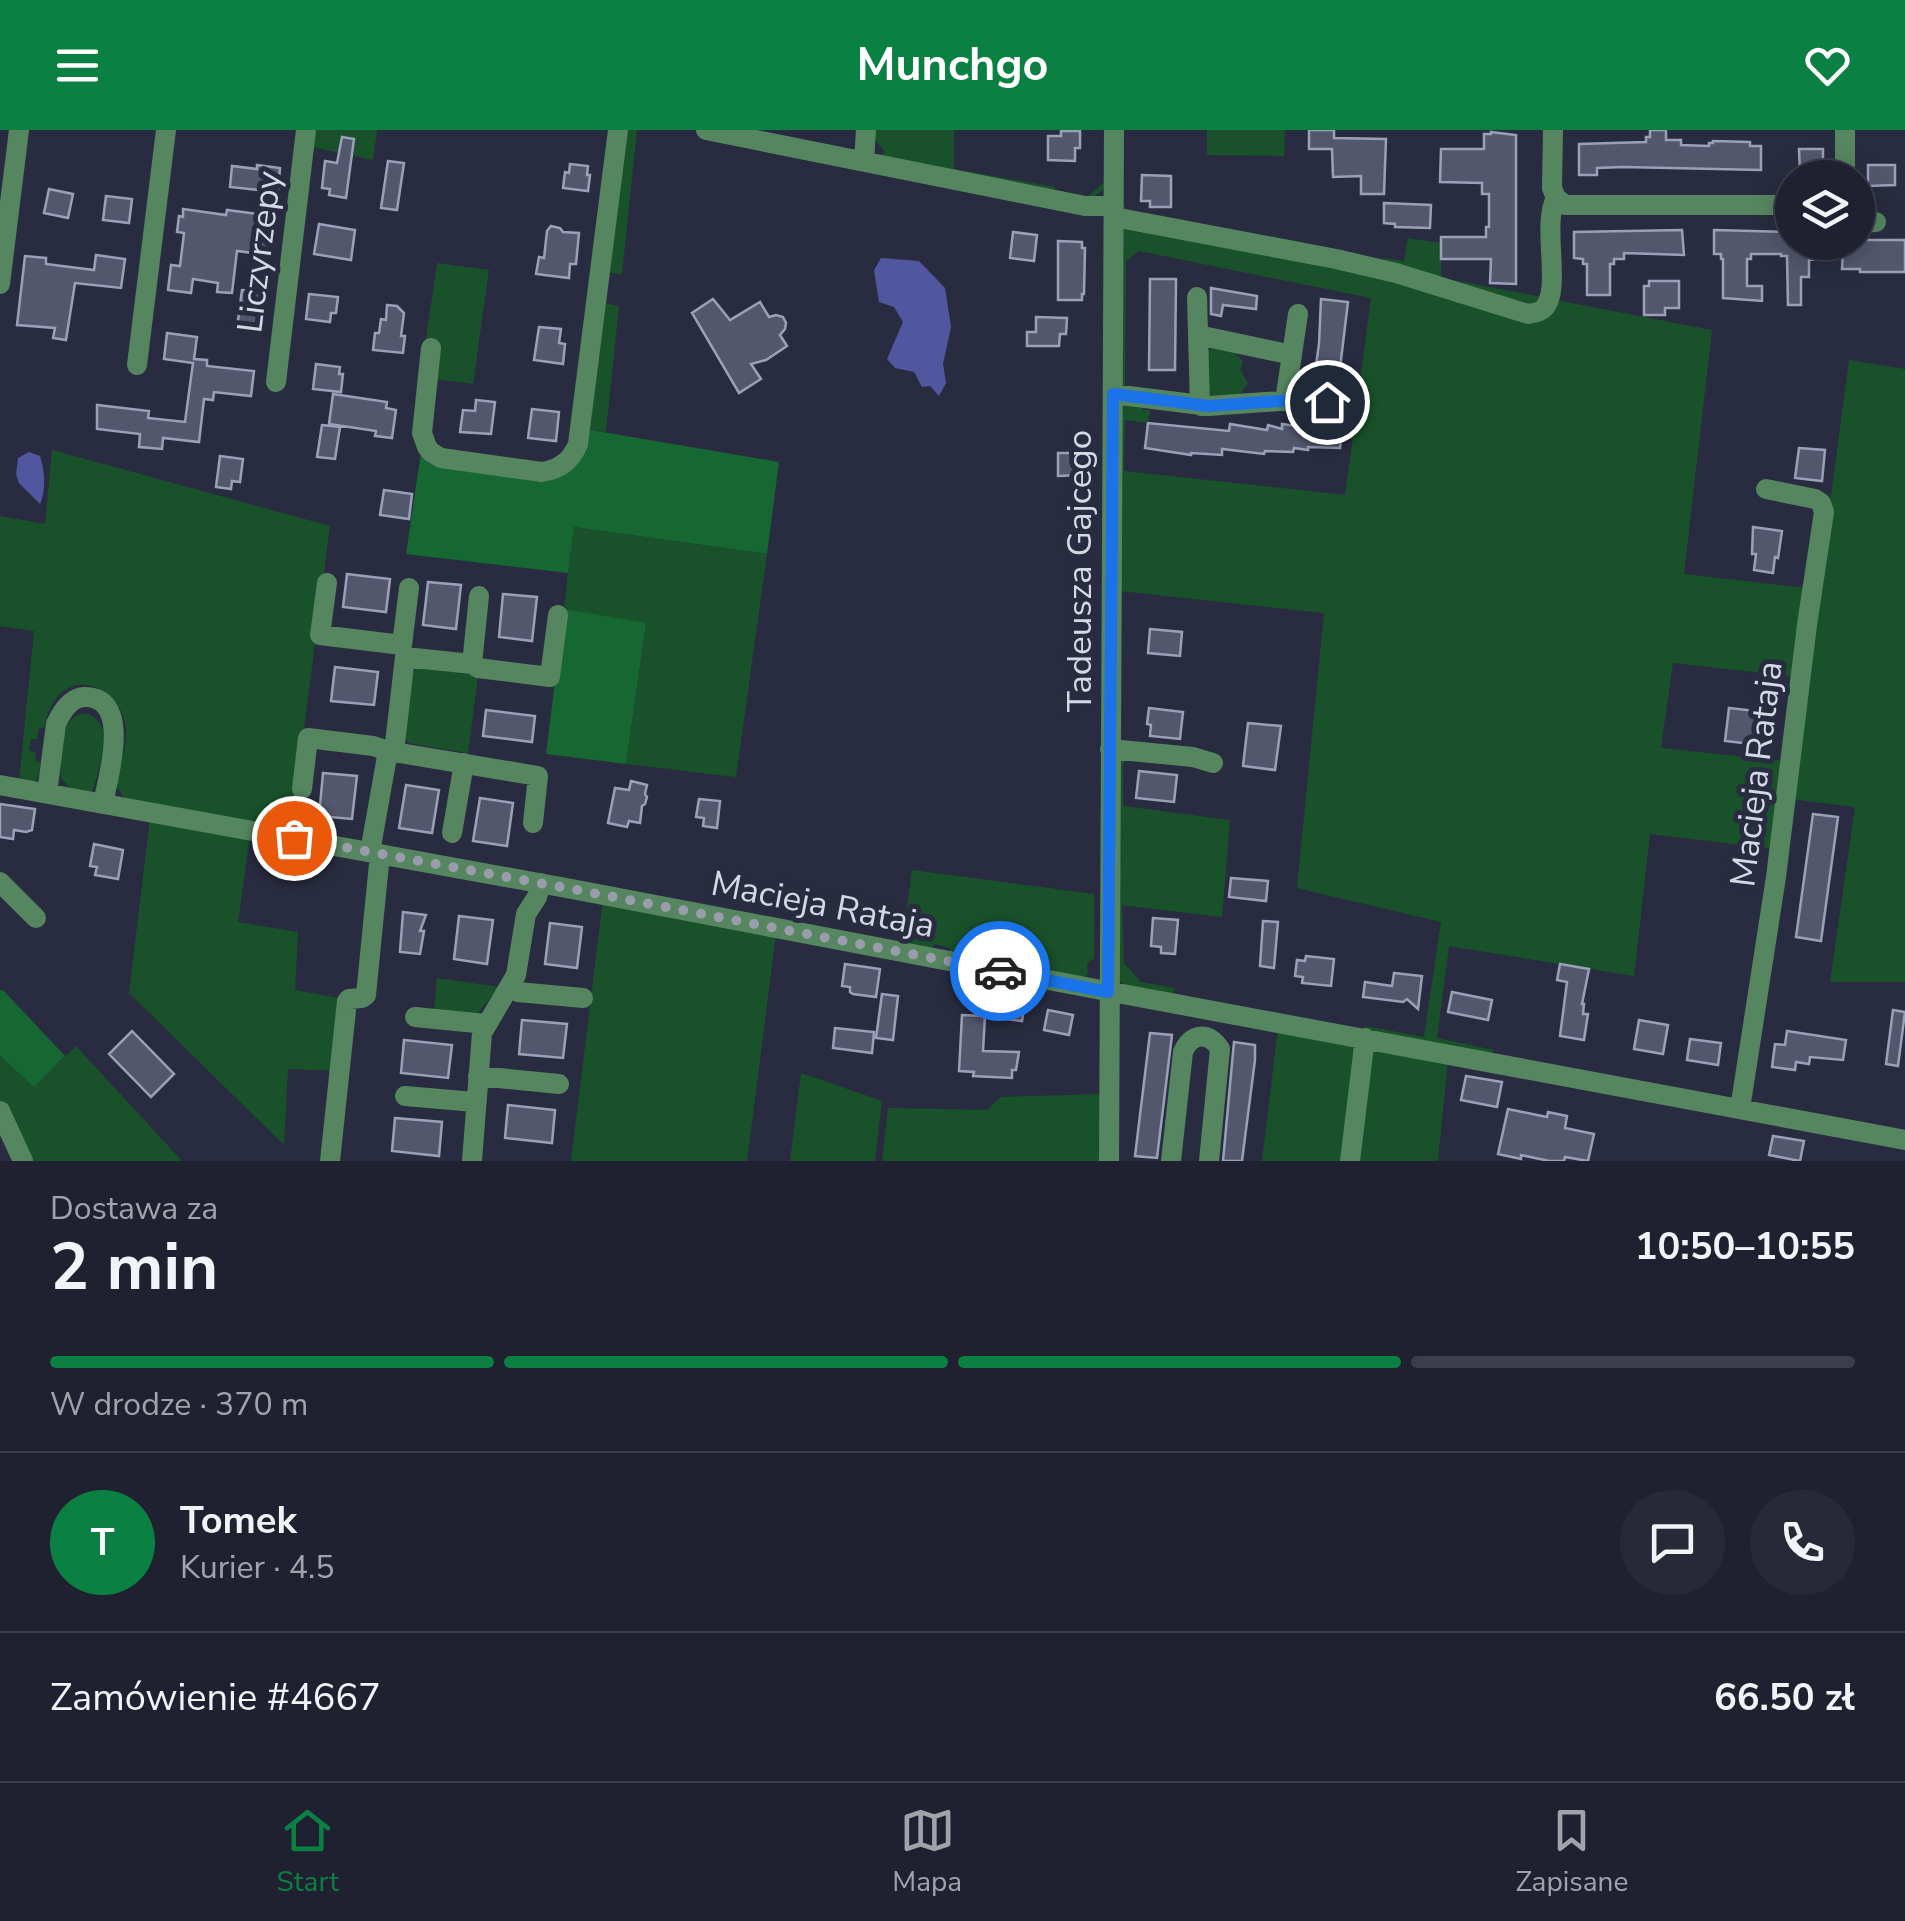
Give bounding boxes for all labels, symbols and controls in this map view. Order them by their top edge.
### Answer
text: Munchgo [856,35,1049,96]
icon: menu [50,38,105,93]
icon: heart [1800,38,1855,93]
map controls [1775,160,1875,260]
button: layers [1775,160,1875,260]
street label: Liczyrzepy [226,169,293,336]
pin [1285,360,1370,445]
icon: home [1300,375,1355,430]
street label: Tadeusza Gajcego [1056,430,1103,712]
street label: Macieja Rataja [1719,659,1794,889]
pin [252,796,337,881]
icon: bag [267,811,322,866]
street label: Macieja Rataja [707,860,939,949]
courier [950,921,1050,1021]
icon: car [973,944,1028,999]
text: Dostawa za [50,1187,218,1230]
text: 10:50–10:55 [1635,1221,1855,1272]
text: 2 min [50,1223,218,1312]
text: W drodze · 370 m [50,1383,308,1426]
button: chat [1620,1490,1725,1595]
button: phone [1750,1490,1855,1595]
text: Tomek [180,1495,297,1546]
text: T [91,1517,114,1568]
text: Kurier · 4.5 [180,1546,334,1589]
text: Zamówienie #4667 [50,1672,381,1723]
text: 66.50 zł [1714,1672,1855,1723]
tab: Start [277,1803,339,1901]
tab: Mapa [892,1803,962,1901]
tab: Zapisane [1515,1803,1628,1901]

